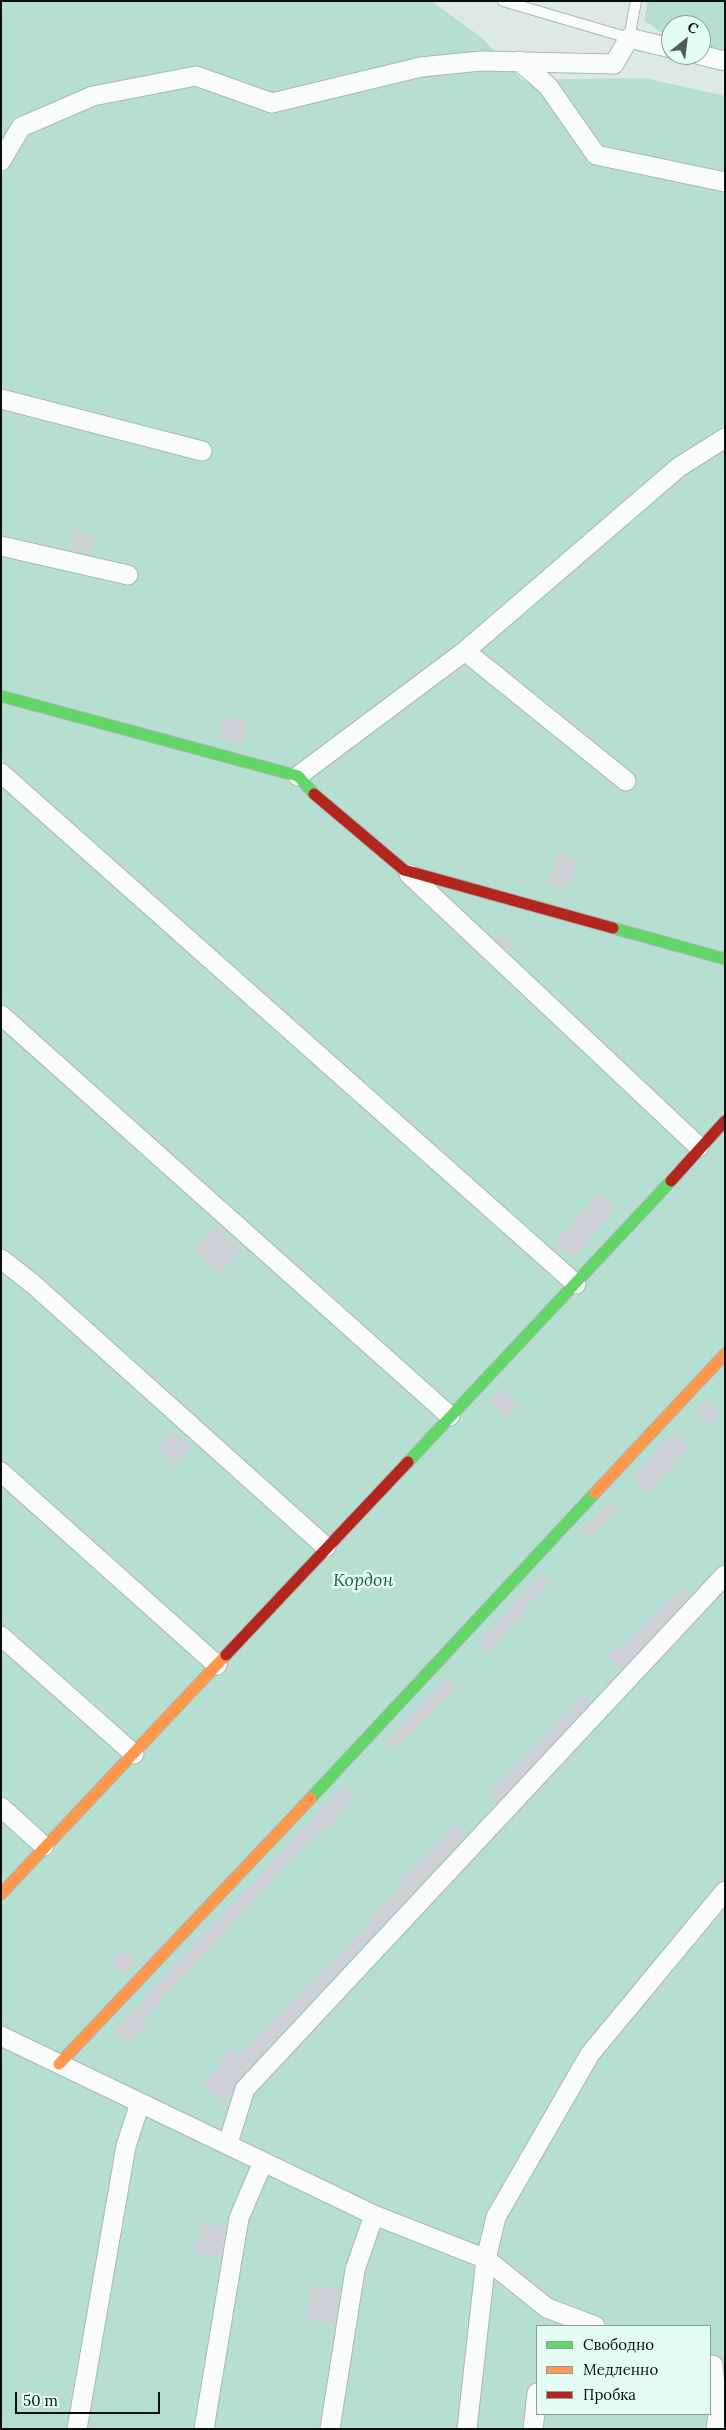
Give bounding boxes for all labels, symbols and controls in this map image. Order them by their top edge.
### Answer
north arrow [661,15,711,65]
text: С [684,18,701,38]
park label: Кордон [333,1570,393,1592]
legend [536,2325,711,2415]
text: Свободно [583,2335,654,2354]
text: Медленно [583,2360,658,2379]
scale bar [18,2382,162,2414]
text: Пробка [583,2385,636,2404]
text: 50 m [23,2391,58,2410]

